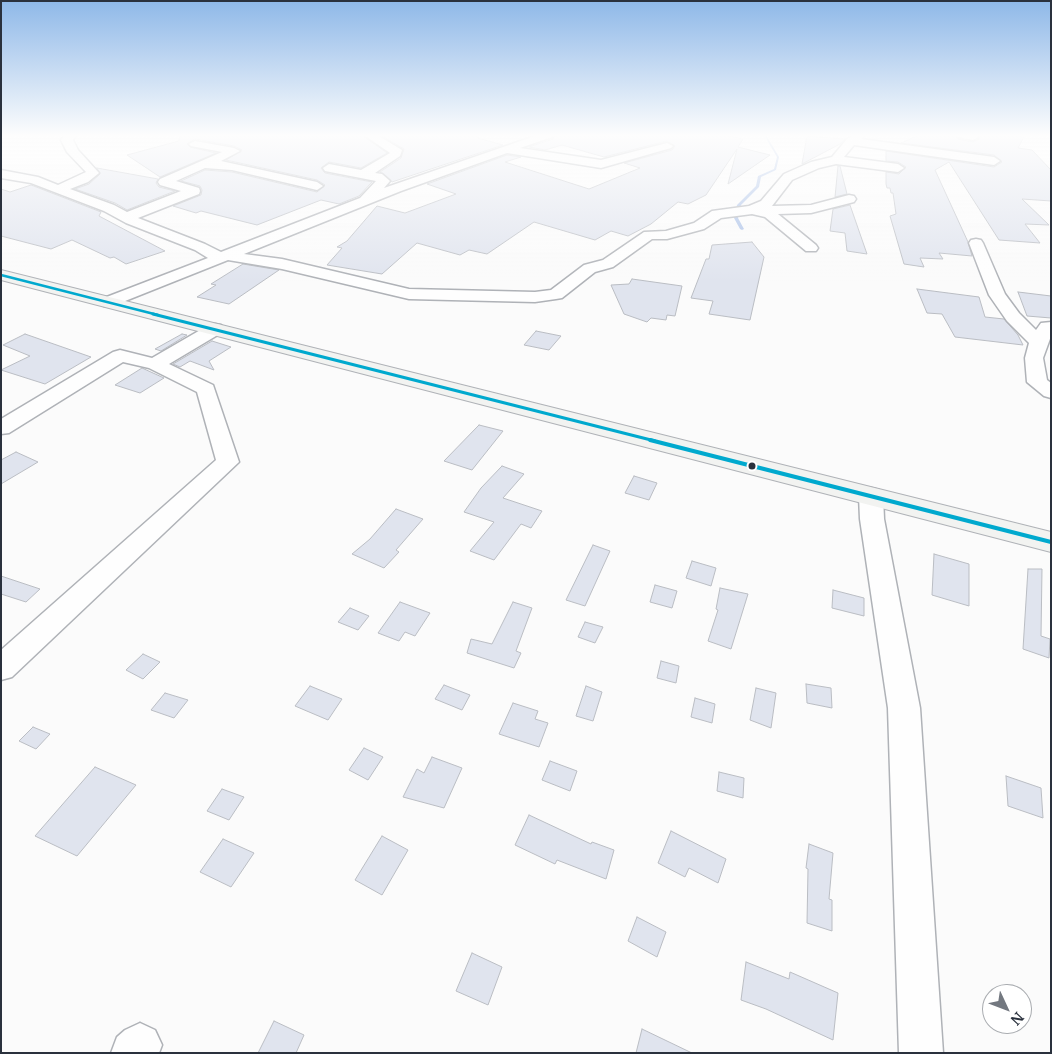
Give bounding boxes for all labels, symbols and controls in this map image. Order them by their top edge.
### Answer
unlabelled marker [747,461,757,471]
north arrow [982,984,1032,1034]
text: N [1007,1008,1028,1029]

